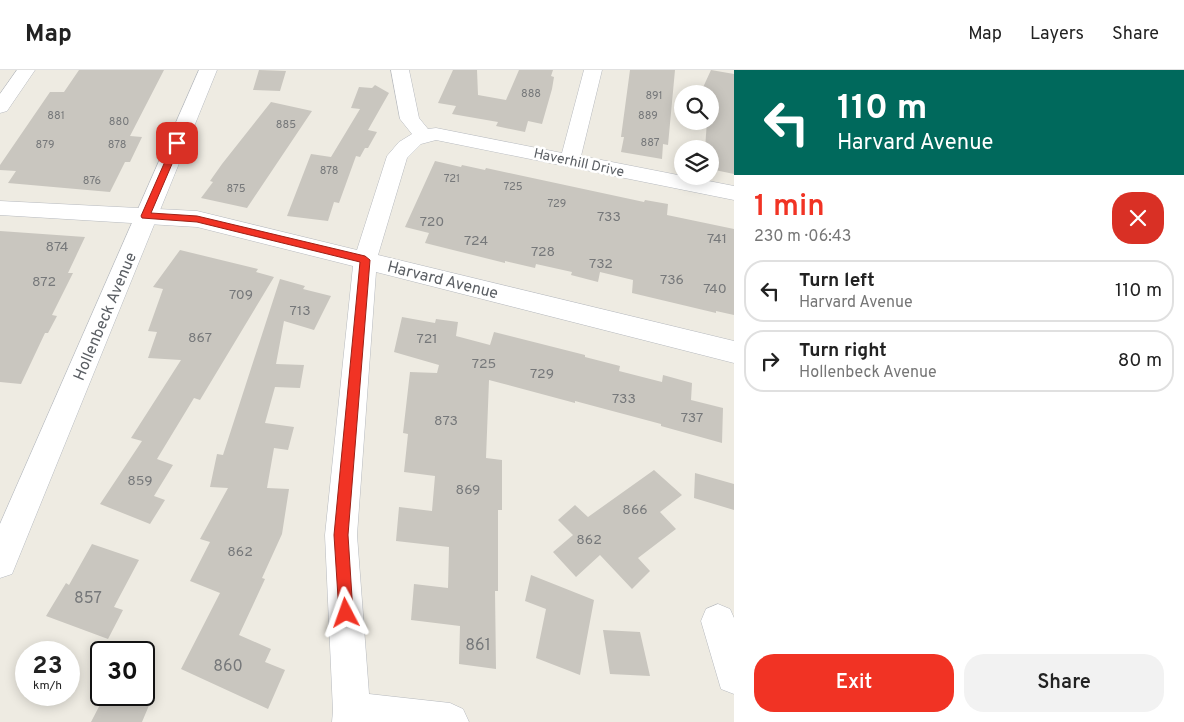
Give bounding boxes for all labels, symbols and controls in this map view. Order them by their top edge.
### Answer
text: Map [25,20,72,50]
text: Map [968,23,1002,46]
text: Layers [1030,23,1084,46]
text: Share [1112,23,1159,46]
map controls [674,85,719,185]
button: search [674,85,719,130]
house number: 888 [521,87,541,101]
text: 110 m [837,87,927,131]
house number: 891 [645,89,663,103]
icon: left [754,90,819,155]
house number: 881 [47,109,65,123]
house number: 889 [638,109,658,123]
house number: 880 [109,115,129,129]
house number: 885 [276,118,296,132]
pin [156,122,198,164]
icon: arrive [163,129,191,157]
text: Harvard Avenue [837,130,993,157]
house number: 887 [640,136,660,150]
house number: 879 [36,138,54,152]
house number: 878 [108,138,126,152]
button: layers [674,140,719,185]
street label: Haverhill Drive [532,146,625,181]
house number: 878 [320,164,338,178]
house number: 721 [444,172,460,186]
house number: 876 [83,174,101,188]
house number: 725 [503,180,523,194]
house number: 875 [226,182,246,196]
text: 1 min [754,189,825,226]
button: close [1112,192,1164,244]
house number: 729 [548,197,566,211]
house number: 733 [597,209,621,226]
house number: 720 [420,214,444,231]
text: 230 m · 06:43 [754,227,851,247]
house number: 741 [707,231,727,248]
house number: 724 [464,233,488,250]
house number: 874 [45,239,69,256]
house number: 728 [531,244,555,261]
street label: Hollenbeck Avenue [70,250,142,384]
house number: 732 [589,256,613,273]
street label: Harvard Avenue [385,257,500,304]
text: Turn left [799,269,875,293]
house number: 736 [660,272,684,289]
house number: 872 [32,274,56,291]
icon: left [756,277,784,305]
text: 110 m [1115,279,1162,303]
house number: 740 [703,281,727,298]
house number: 709 [229,287,253,304]
text: Harvard Avenue [799,293,913,313]
house number: 713 [289,303,311,320]
house number: 867 [188,330,212,347]
house number: 721 [417,331,437,348]
text: Turn right [799,339,887,363]
icon: right [756,347,784,375]
text: 80 m [1118,349,1162,373]
house number: 725 [472,356,496,373]
text: Hollenbeck Avenue [799,363,937,383]
house number: 729 [530,366,554,383]
house number: 733 [612,391,636,408]
house number: 737 [681,410,703,427]
house number: 873 [434,413,458,430]
house number: 859 [127,473,153,490]
house number: 869 [456,482,480,499]
house number: 866 [622,502,648,519]
house number: 862 [576,532,602,549]
house number: 862 [227,544,253,561]
position arrow [319,586,371,638]
house number: 857 [74,589,102,609]
house number: 861 [465,636,491,656]
speed limit sign: 30 [90,641,155,706]
text: 23 [32,651,63,683]
button: Exit [754,654,954,712]
button: Share [964,654,1164,712]
house number: 860 [213,657,243,677]
text: km/h [33,678,62,694]

